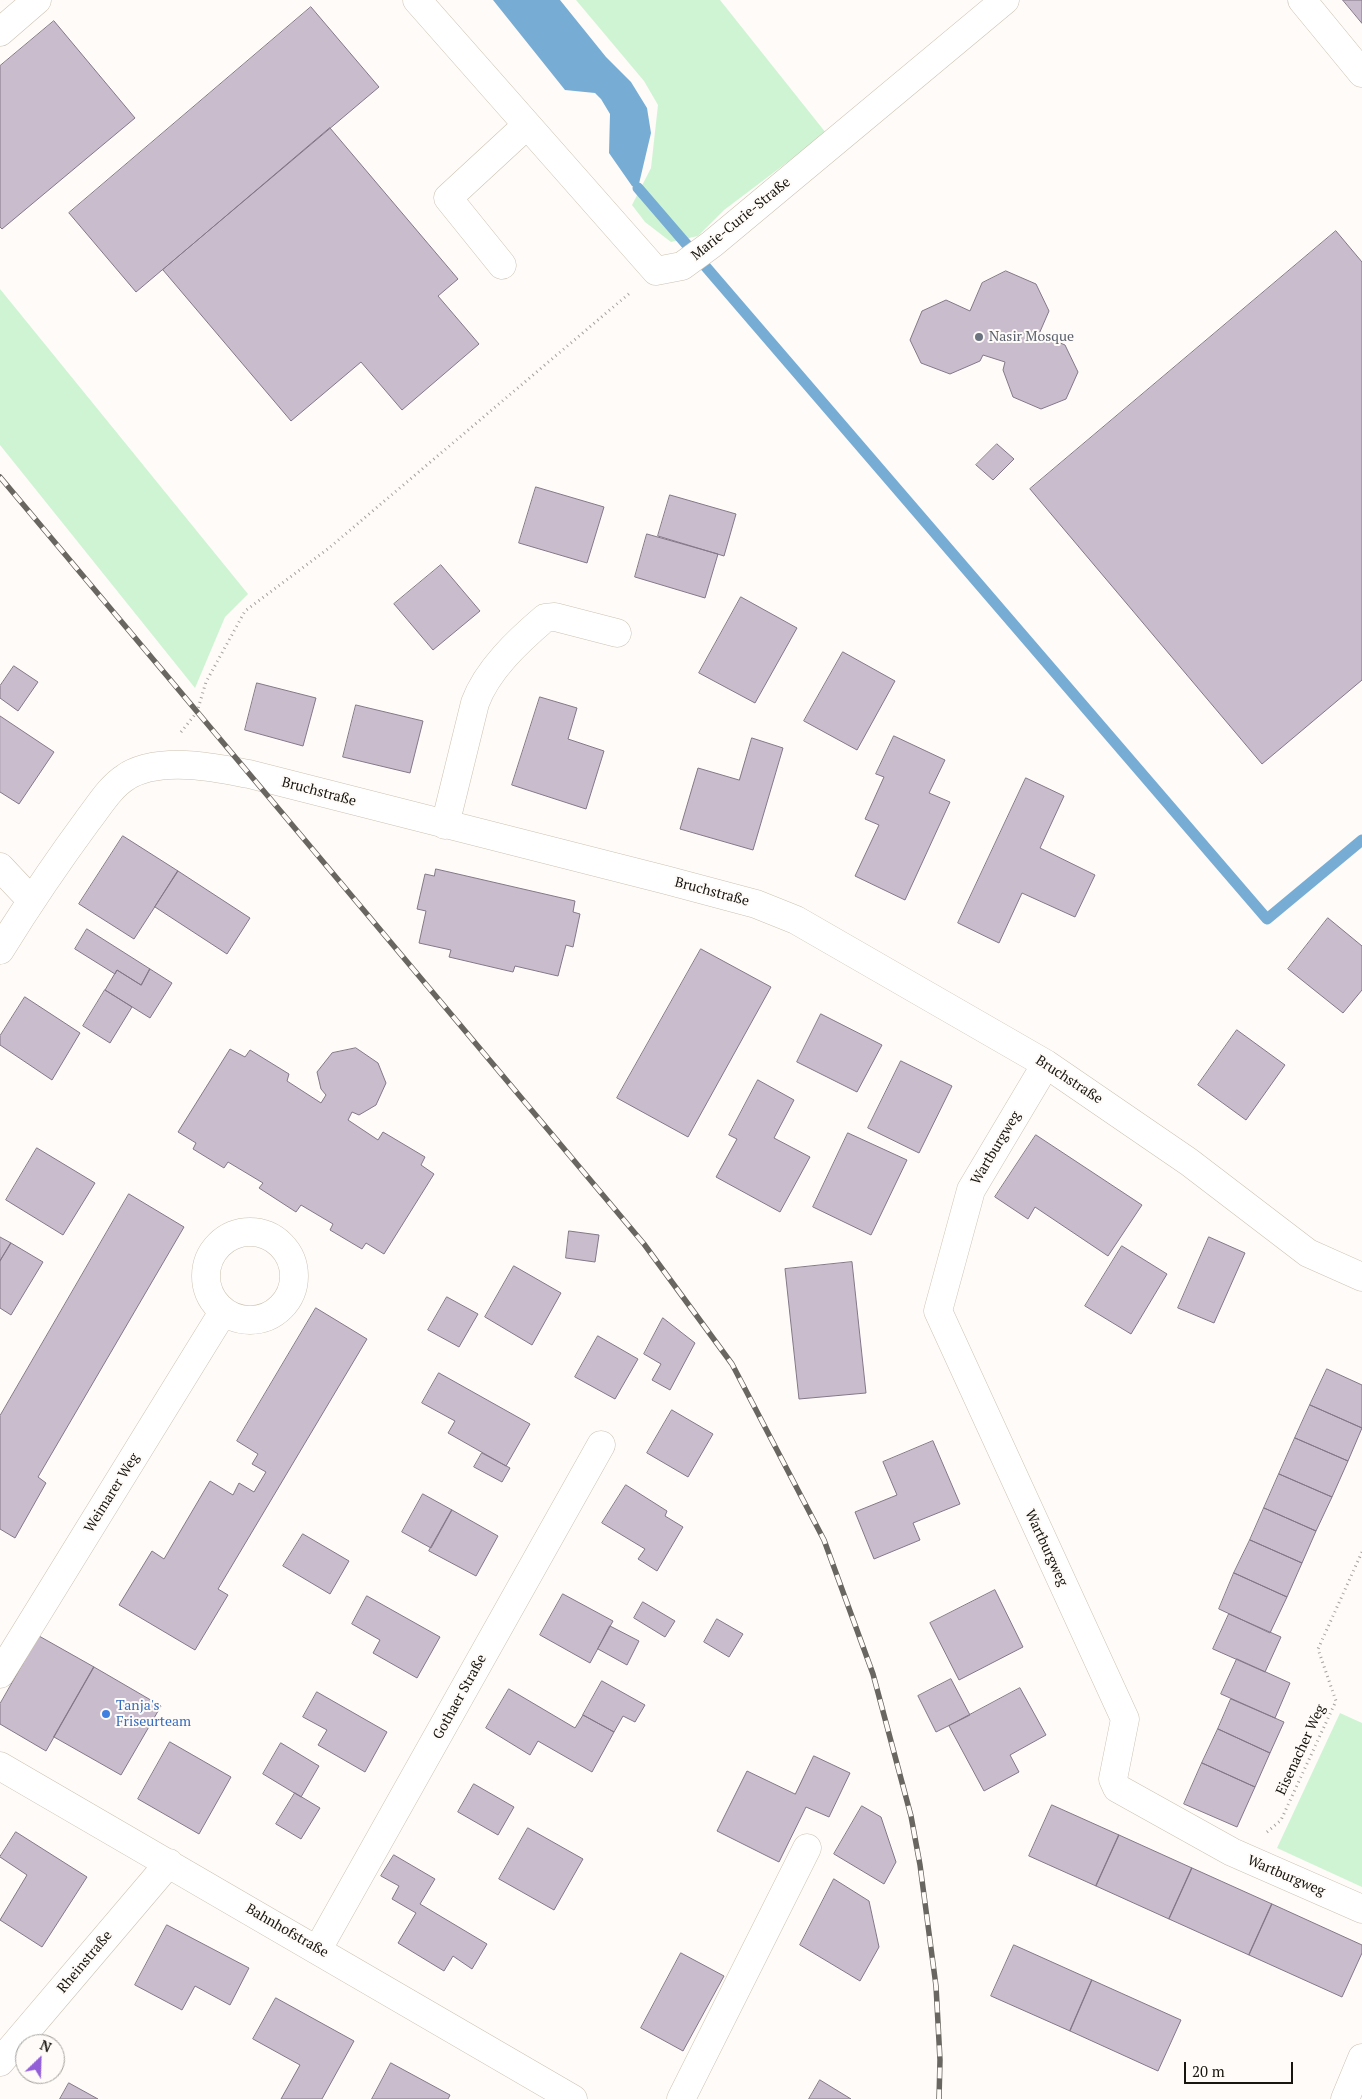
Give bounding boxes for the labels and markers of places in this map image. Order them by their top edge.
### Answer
place label: Nasir Mosque [989,329,1074,345]
marker: Nasir Mosque [973,331,985,343]
place label: Tanja's Friseurteam [116,1698,191,1730]
marker: Tanja's Friseurteam [100,1708,112,1720]

